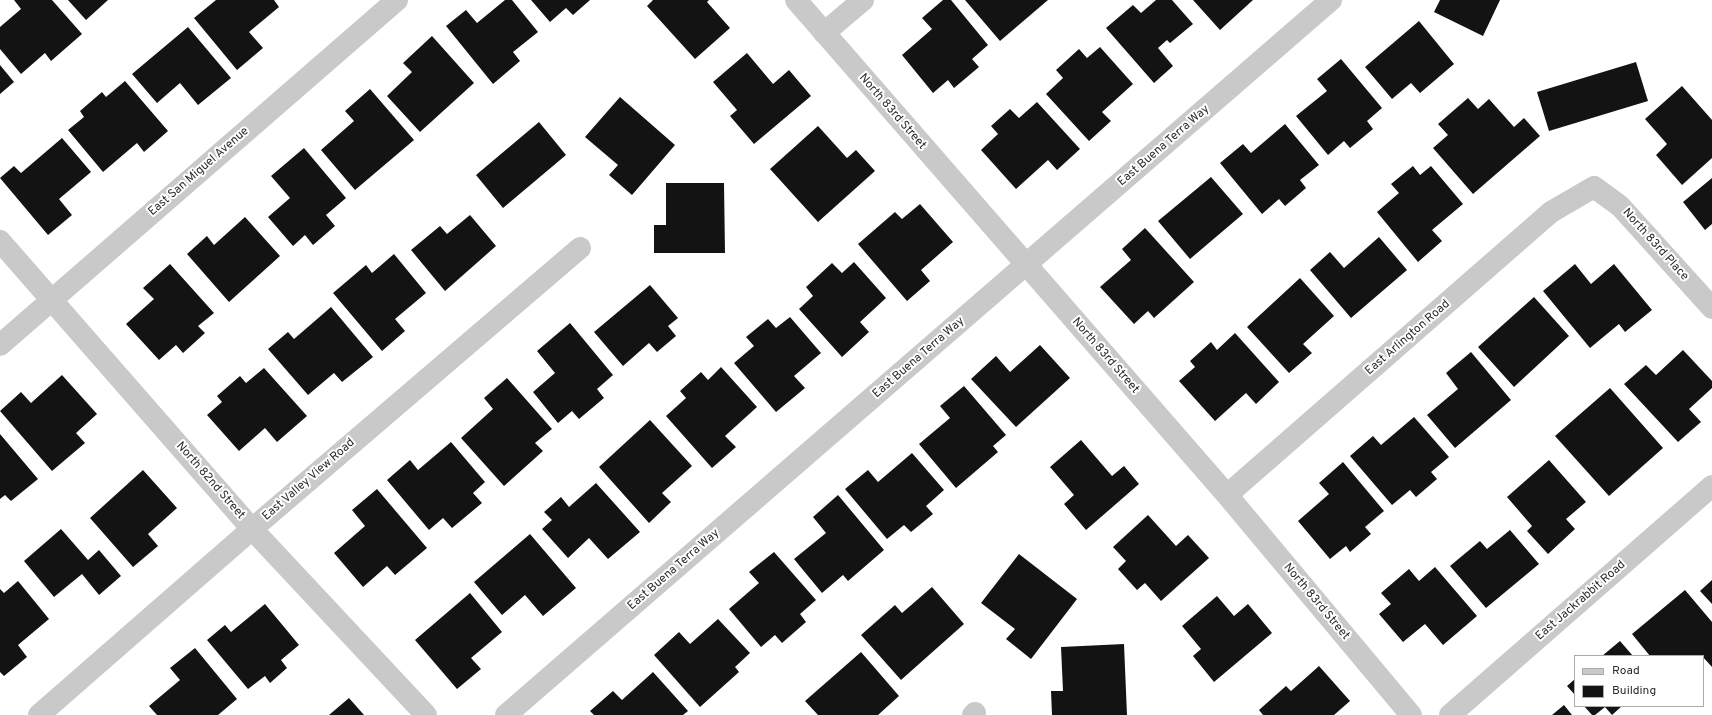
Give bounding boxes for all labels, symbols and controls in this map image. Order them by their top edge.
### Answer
street label: North 83rd Street [855,71,929,153]
street label: East Buena Terra Way [1115,102,1213,190]
street label: East San Miguel Avenue [146,125,252,219]
street label: North 83rd Place [1619,206,1691,284]
street label: East Arlington Road [1363,297,1453,379]
street label: East Buena Terra Way [870,314,968,402]
street label: North 83rd Street [1068,315,1142,397]
street label: East Valley View Road [260,436,358,524]
street label: North 82nd Street [172,439,248,523]
street label: East Buena Terra Way [625,526,723,614]
street label: East Jackrabbit Road [1533,558,1629,644]
street label: North 83rd Street [1280,561,1352,643]
legend [1574,655,1704,707]
text: Road [1612,663,1640,679]
text: Building [1612,683,1656,699]

